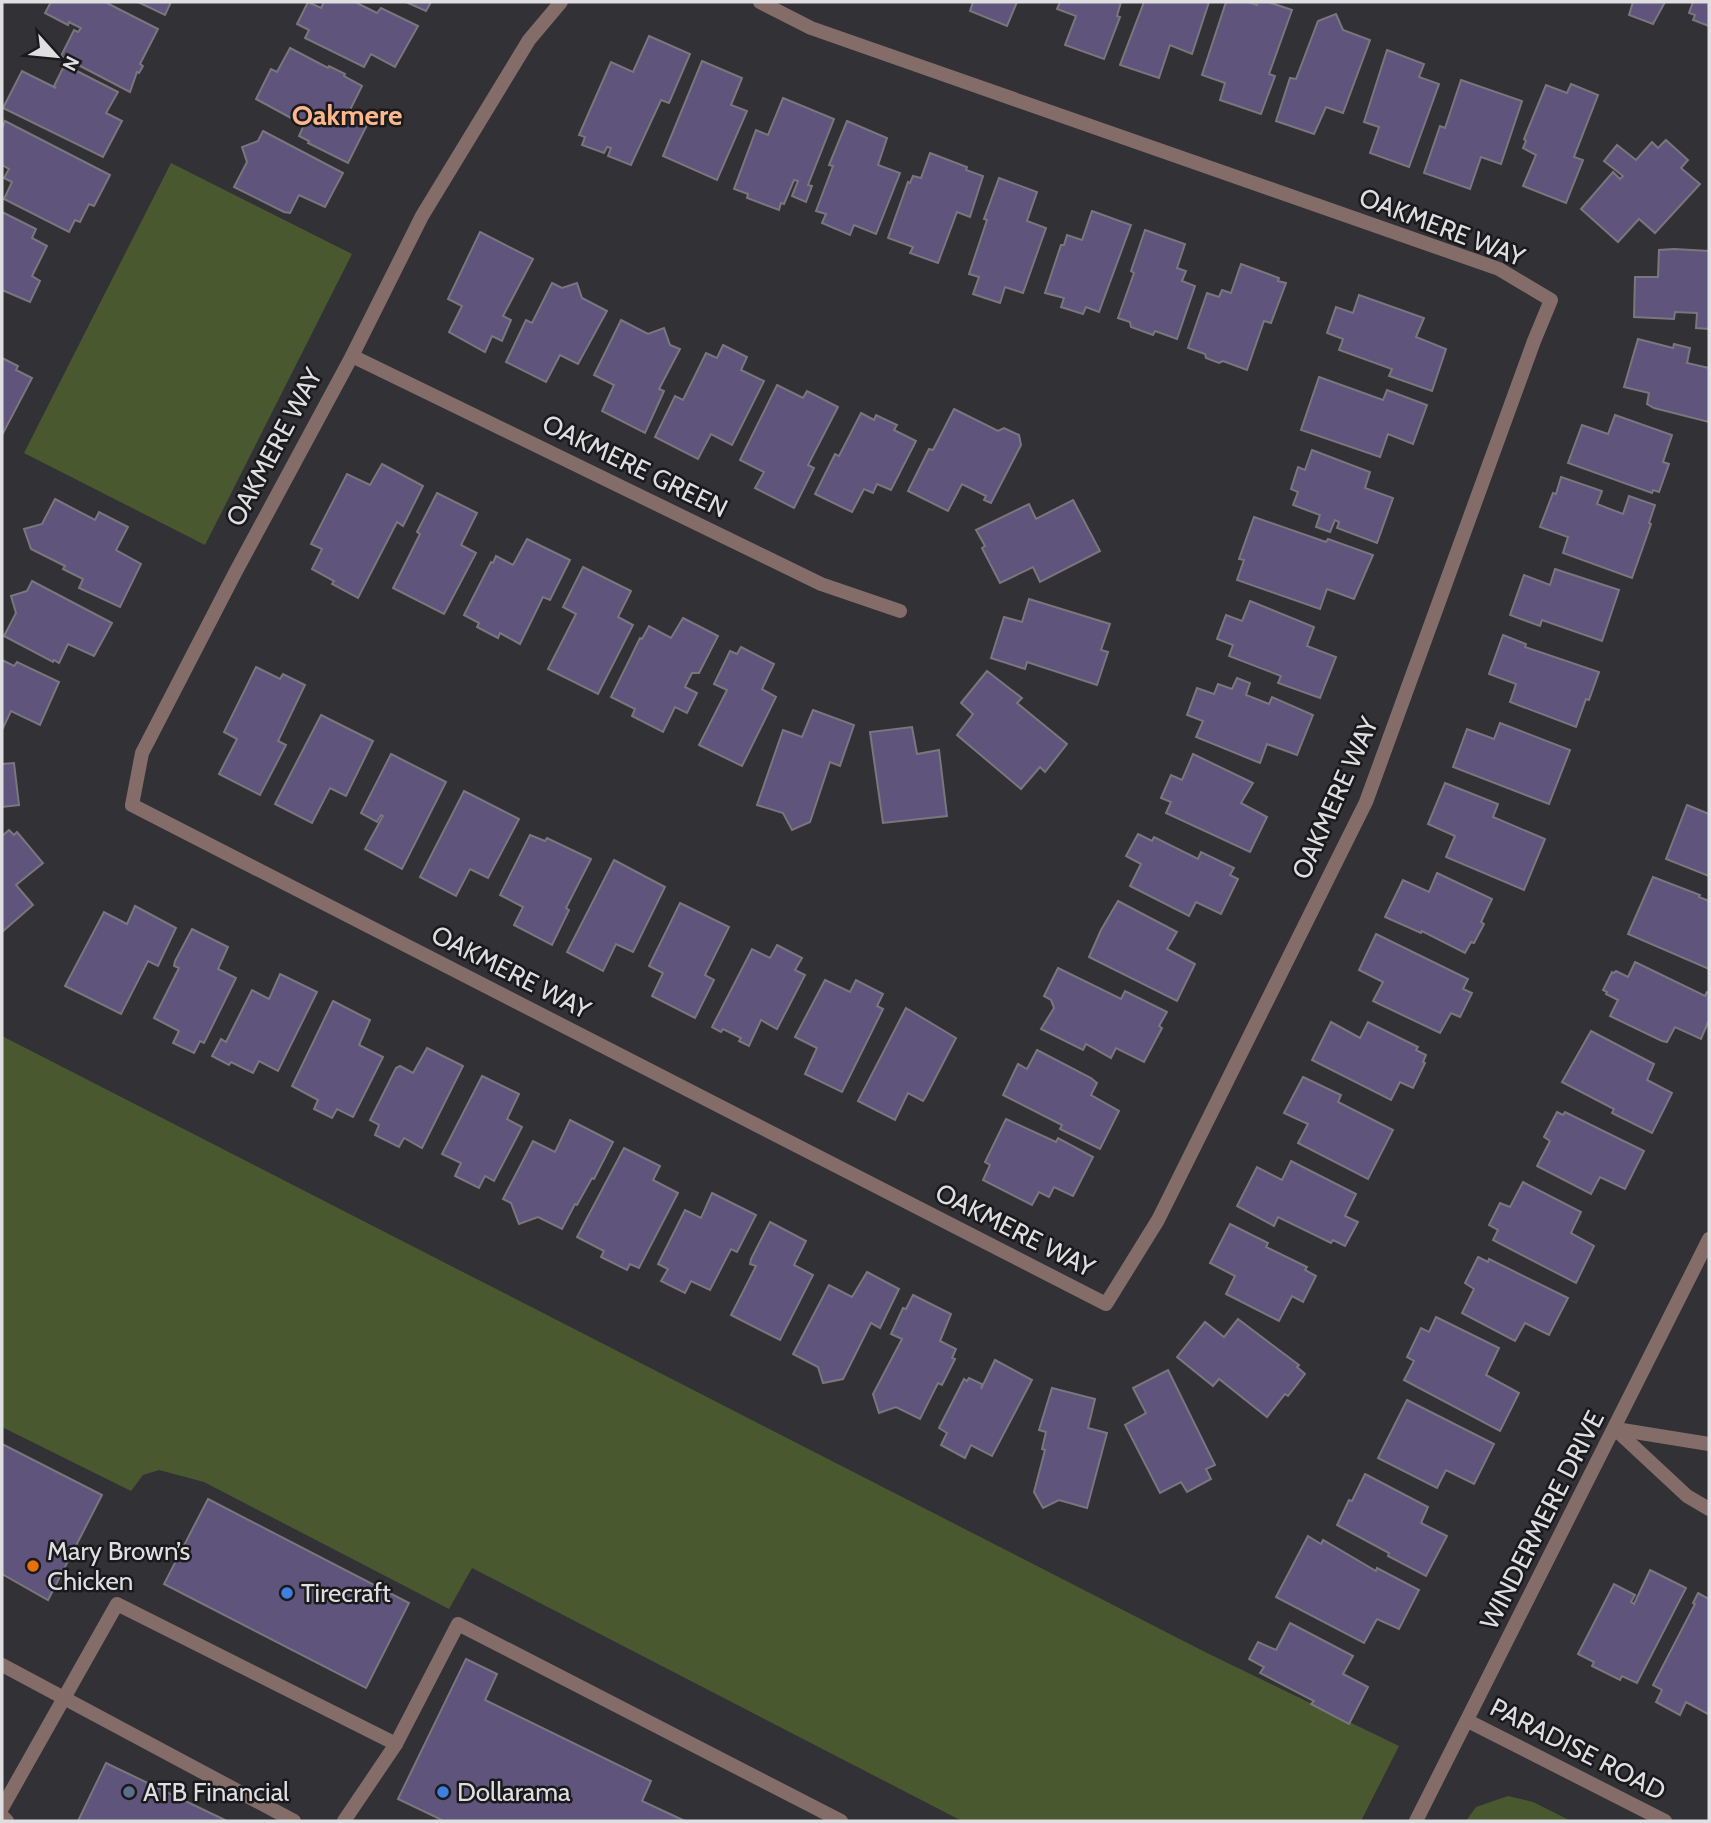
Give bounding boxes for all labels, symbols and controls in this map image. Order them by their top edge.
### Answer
north arrow [21,21,91,91]
text: N [57,52,84,75]
district label: Oakmere [292,98,402,132]
street label: OAKMERE WAY [1355,181,1529,273]
street label: OAKMERE WAY [219,362,329,532]
street label: OAKMERE GREEN [537,407,733,525]
street label: OAKMERE WAY [1285,712,1385,884]
street label: OAKMERE WAY [426,918,596,1026]
street label: OAKMERE WAY [930,1176,1100,1284]
street label: WINDERMERE DRIVE [1473,1405,1611,1635]
place label: Mary Brown’s Chicken [47,1535,190,1597]
marker: Mary Brown’s Chicken [25,1558,41,1574]
place label: Tirecraft [301,1577,391,1609]
marker: Tirecraft [279,1585,295,1601]
street label: PARADISE ROAD [1485,1691,1671,1807]
place label: ATB Financial [143,1776,289,1808]
place label: Dollarama [457,1776,571,1808]
marker: ATB Financial [121,1784,137,1800]
marker: Dollarama [435,1784,451,1800]

